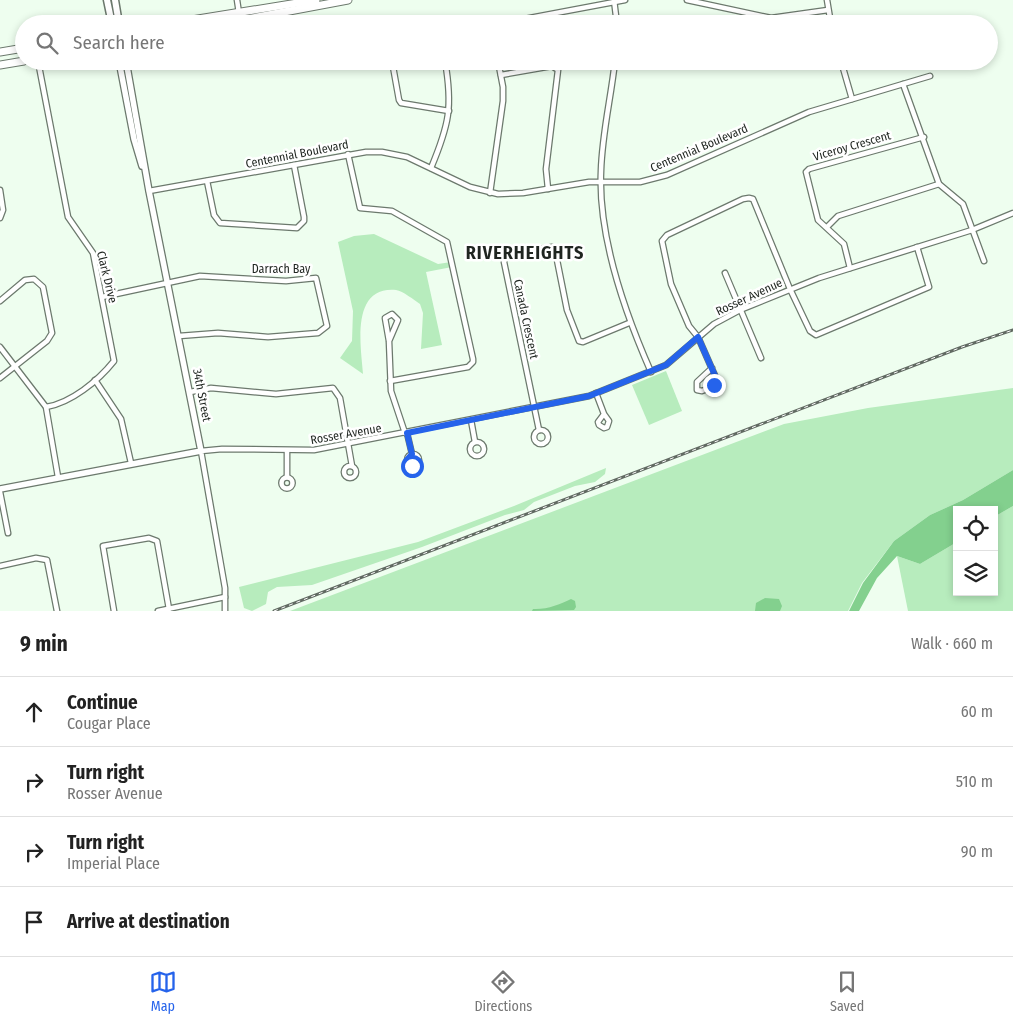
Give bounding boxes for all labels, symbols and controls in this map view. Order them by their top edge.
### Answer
search box [15,15,998,70]
icon: search [33,29,61,57]
text: Search here [73,31,165,54]
street label: Centennial Boulevard [648,121,750,175]
street label: Viceroy Crescent [812,128,893,164]
street label: Centennial Boulevard [244,137,350,171]
district label: RIVERHEIGHTS [466,242,584,264]
street label: Clark Drive [94,250,120,304]
street label: Darrach Bay [252,262,311,276]
street label: Rosser Avenue [714,275,785,319]
street label: Canada Crescent [511,278,541,360]
street label: 34th Street [190,367,214,423]
route end [703,374,726,397]
street label: Rosser Avenue [309,421,383,447]
route start [401,455,424,478]
map controls [953,506,998,596]
button: locate [953,506,998,551]
button: layers [953,551,998,596]
text: 9 min [20,631,68,657]
text: Walk · 660 m [911,634,993,653]
text: Continue [67,691,138,714]
icon: ahead [20,698,48,726]
text: 60 m [961,702,993,721]
text: Cougar Place [67,714,151,733]
text: Turn right [67,761,144,784]
icon: right [20,768,48,796]
text: 510 m [956,772,993,791]
text: Rosser Avenue [67,784,163,803]
text: Turn right [67,831,144,854]
icon: right [20,838,48,866]
text: 90 m [961,842,993,861]
text: Imperial Place [67,854,160,873]
icon: arrive [20,908,48,936]
text: Arrive at destination [67,910,230,933]
tab: Map [149,968,177,1015]
tab: Directions [474,968,532,1015]
tab: Saved [830,968,864,1015]

